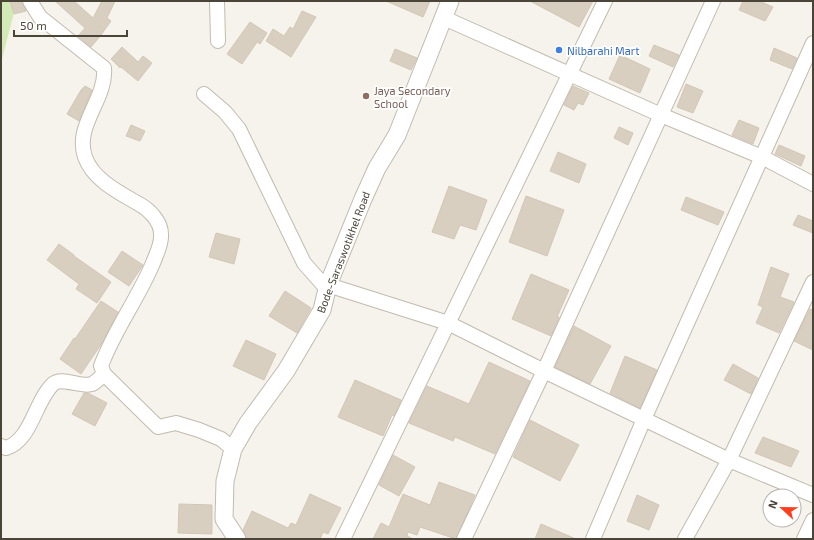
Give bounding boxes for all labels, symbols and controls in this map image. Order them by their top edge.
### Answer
scale bar [14,12,127,38]
text: 50 m [20,18,47,32]
place label: Nilbarahi Mart [567,44,639,57]
marker: Nilbarahi Mart [554,45,564,55]
place label: Jaya Secondary School [374,84,451,110]
marker: Jaya Secondary School [361,91,371,101]
street label: Bode-Saraswotikhel Road [314,189,372,315]
north arrow [762,488,802,528]
text: N [765,498,780,510]

